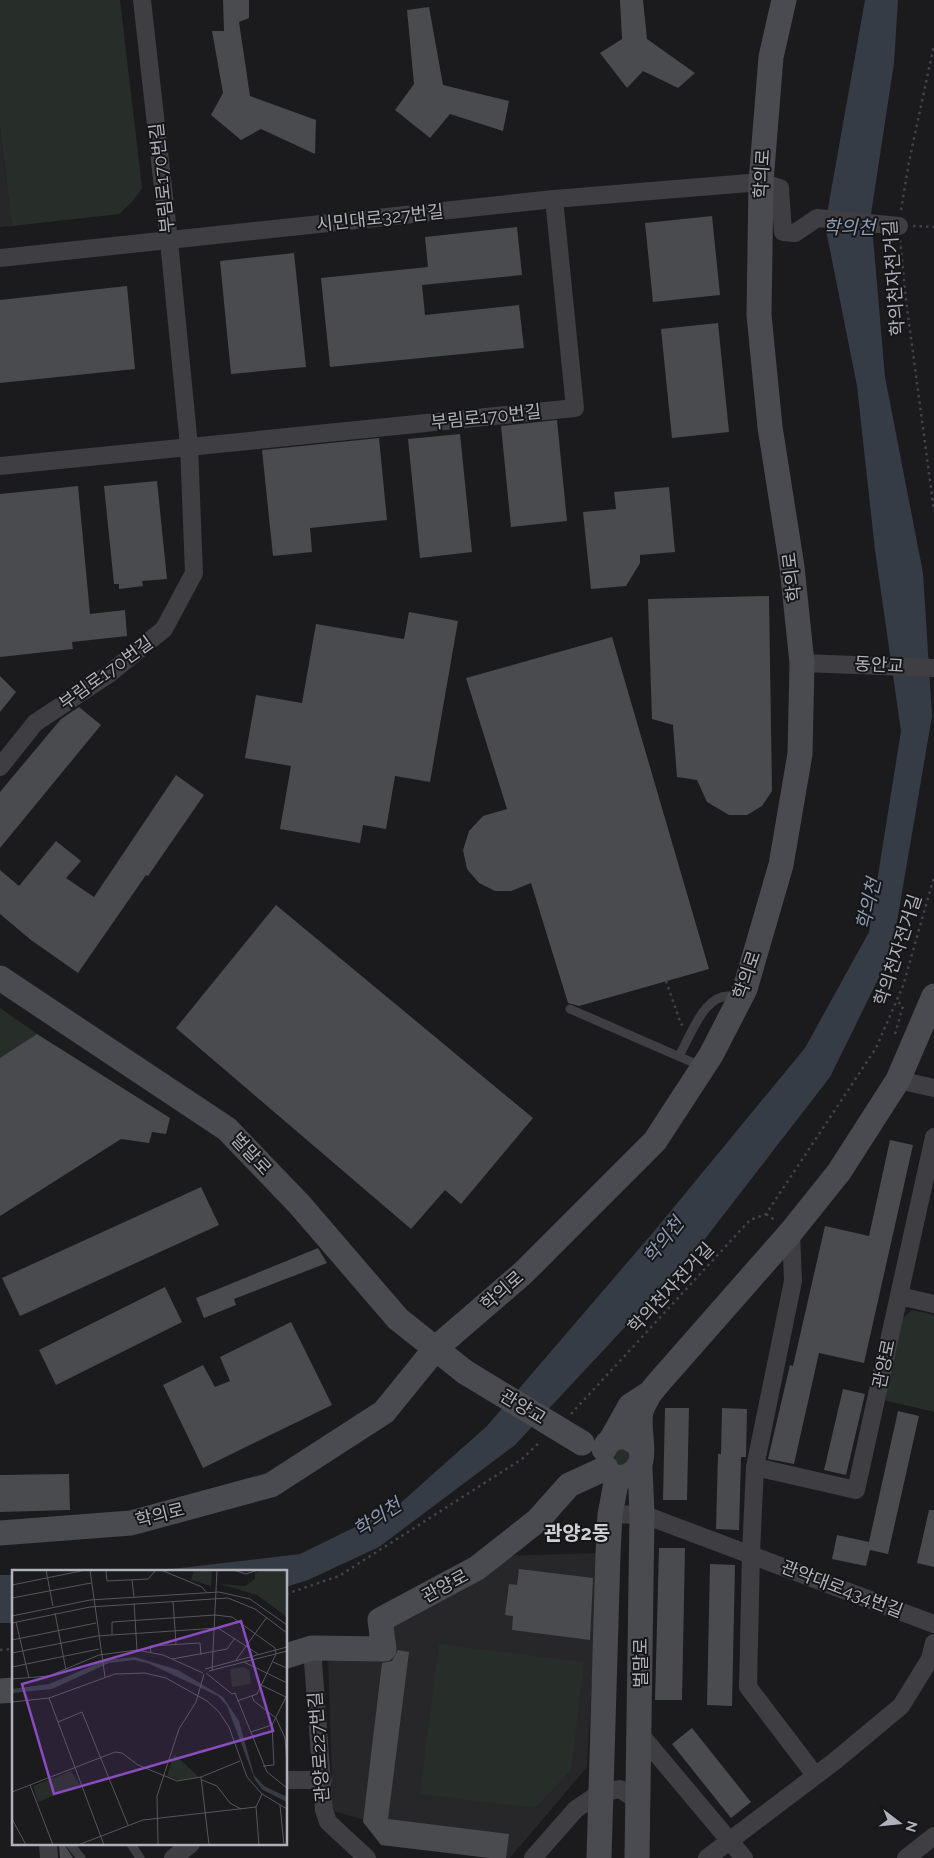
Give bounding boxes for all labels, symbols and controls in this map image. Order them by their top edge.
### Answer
street label: 부림로170번길 [145,122,178,234]
street label: 학의로 [750,149,773,199]
street label: 시민대로327번길 [315,200,445,235]
water label: 학의천 [823,216,877,238]
street label: 학의천자전거길 [879,219,908,337]
street label: 부림로170번길 [430,400,542,433]
street label: 학의로 [778,551,805,603]
street label: 부림로170번길 [55,631,157,714]
street label: 동안교 [854,653,904,676]
water label: 학의천 [851,875,885,932]
street label: 학의천자전거길 [870,891,925,1008]
street label: 학의로 [729,948,765,1002]
street label: 벌말로 [227,1128,276,1179]
water label: 학의천 [638,1211,689,1267]
street label: 학의천자전거길 [623,1238,718,1337]
street label: 학의로 [476,1266,527,1315]
street label: 관양로 [868,1337,899,1390]
street label: 관양교 [497,1385,550,1428]
water label: 학의천 [349,1493,406,1541]
street label: 학의로 [133,1498,187,1531]
district label: 관양2동 [544,1521,610,1545]
street label: 관악대로434번길 [778,1556,906,1621]
street label: 관양로 [418,1565,472,1606]
inset map [12,1570,288,1846]
street label: 벌말로 [630,1638,651,1688]
street label: 관양로227번길 [304,1691,333,1803]
north arrow [874,1798,924,1848]
text: N [902,1819,921,1834]

